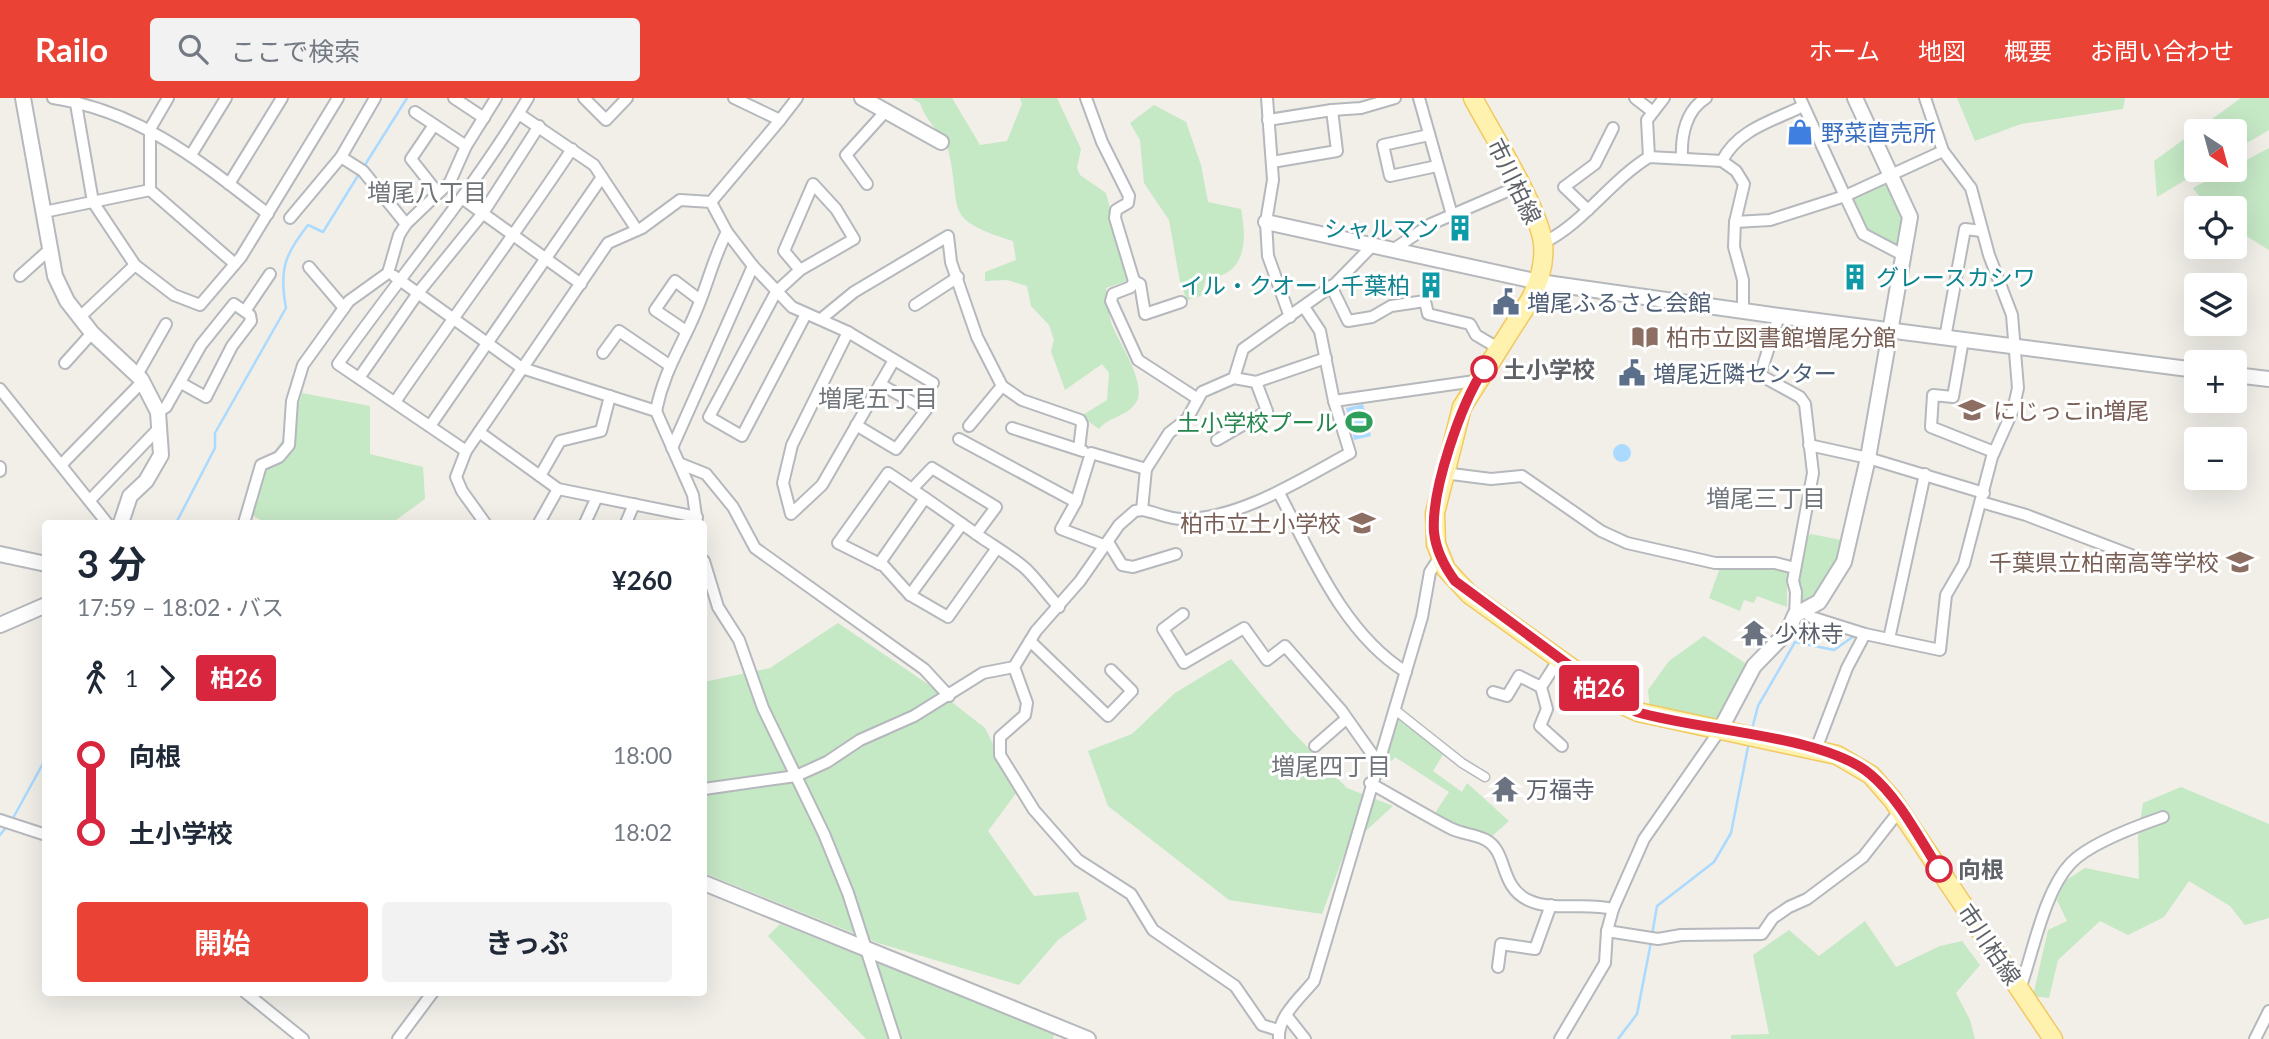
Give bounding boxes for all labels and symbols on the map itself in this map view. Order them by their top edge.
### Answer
shop icon: 野菜直売所 [1785,117,1815,147]
place label: 野菜直売所 [1821,118,1936,146]
north arrow [2184,119,2247,182]
street label: 市川柏線 [1482,134,1548,228]
district label: 増尾八丁目 [367,177,487,206]
building icon: シャルマン [1445,213,1475,243]
place label: シャルマン [1324,214,1439,242]
building icon: グレースカシワ [1840,262,1870,292]
place label: グレースカシワ [1876,263,2036,291]
building icon: イル・クオーレ千葉柏 [1416,270,1446,300]
place label: イル・クオーレ千葉柏 [1180,271,1410,299]
public building icon: 増尾ふるさと会館 [1491,287,1521,317]
place label: 増尾ふるさと会館 [1527,288,1711,316]
library icon: 柏市立図書館増尾分館 [1630,322,1660,352]
place label: 柏市立図書館増尾分館 [1666,323,1896,351]
place label: 土小学校 [1503,355,1595,383]
marker: 土小学校 [1471,356,1497,382]
public building icon: 増尾近隣センター [1617,358,1647,388]
place label: 増尾近隣センター [1653,359,1837,387]
district label: 増尾五丁目 [818,383,938,412]
school or university icon: にじっこin増尾 [1957,395,1987,425]
place label: にじっこin増尾 [1993,396,2149,424]
sports icon: 土小学校プール [1344,407,1374,437]
place label: 土小学校プール [1177,408,1338,436]
district label: 増尾三丁目 [1706,483,1826,512]
school or university icon: 柏市立土小学校 [1347,508,1377,538]
place label: 柏市立土小学校 [1180,509,1341,537]
school or university icon: 千葉県立柏南高等学校 [2225,547,2255,577]
place label: 千葉県立柏南高等学校 [1989,548,2219,576]
temple icon: 少林寺 [1739,618,1769,648]
place label: 少林寺 [1775,619,1844,647]
line badge: 柏26 [1559,665,1639,711]
district label: 増尾四丁目 [1271,751,1391,780]
temple icon: 万福寺 [1490,774,1520,804]
place label: 万福寺 [1526,775,1595,803]
place label: 向根 [1958,855,2004,883]
marker: 向根 [1926,856,1952,882]
street label: 市川柏線 [1953,898,2027,990]

